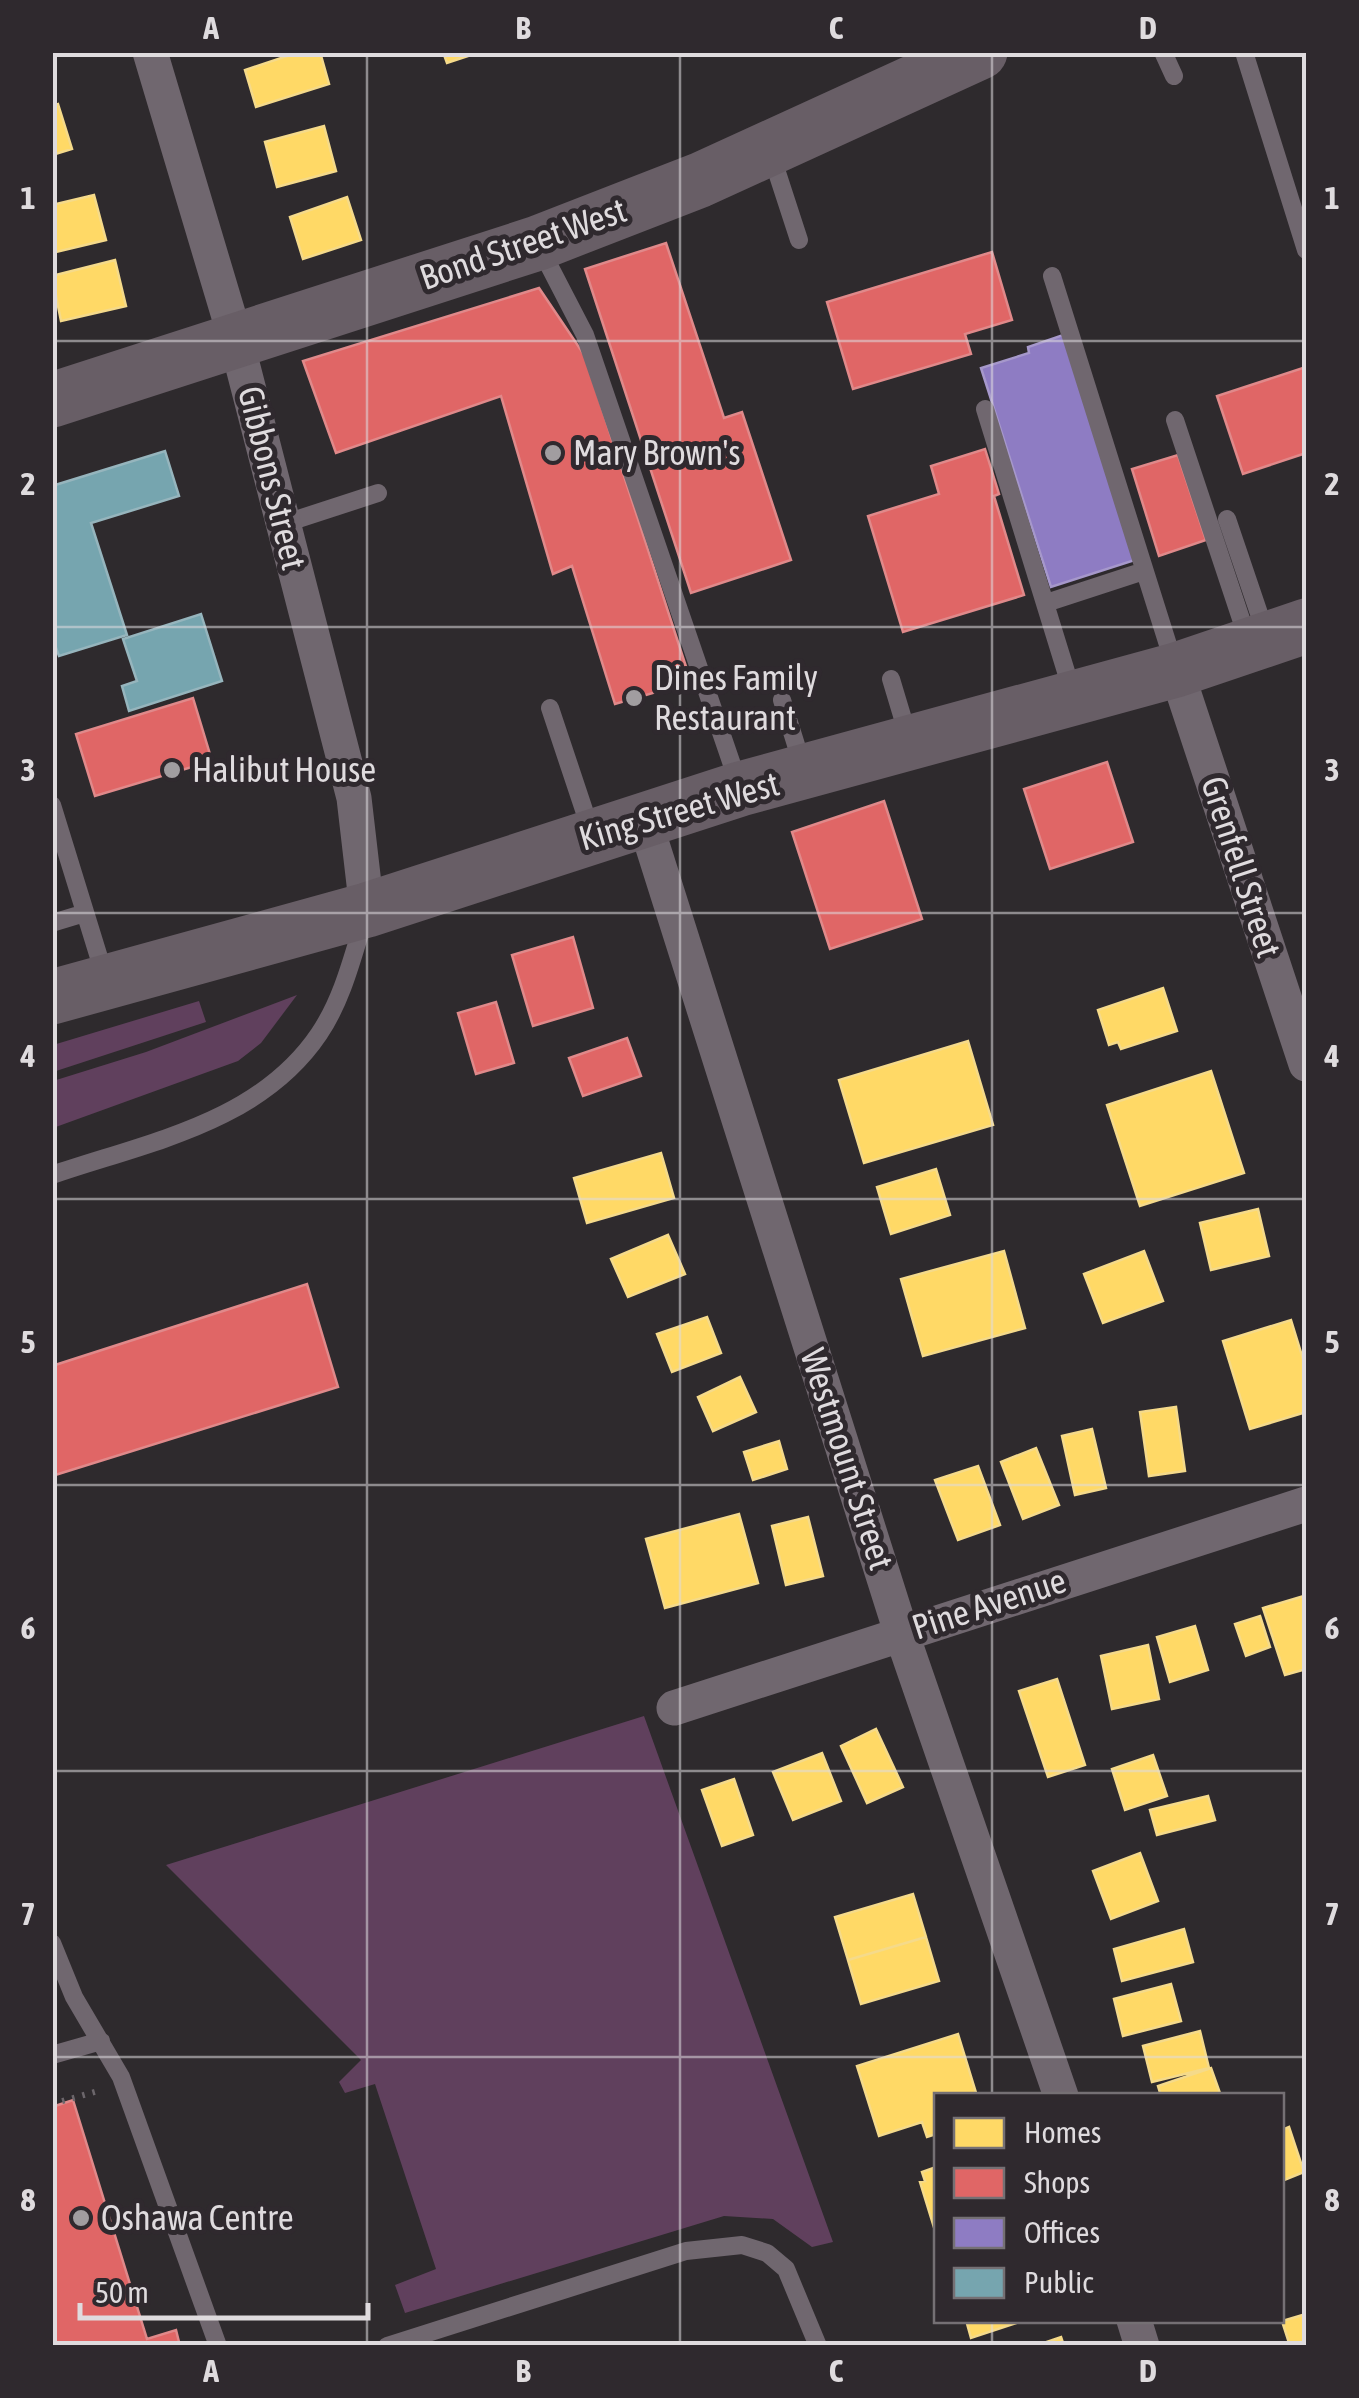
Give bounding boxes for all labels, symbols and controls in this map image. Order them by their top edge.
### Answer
text: A [202,9,219,46]
text: B [515,9,531,46]
text: C [829,9,844,46]
text: D [1139,9,1157,46]
text: 1 [20,179,36,216]
text: 1 [1324,179,1340,216]
street label: Bond Street West [414,189,631,297]
street label: Gibbons Street [231,382,315,573]
place label: Mary Brown's [573,432,741,472]
marker: Mary Brown's [542,442,564,464]
text: 2 [20,465,36,502]
text: 2 [1324,465,1340,502]
place label: Dines Family Restaurant [654,657,818,737]
marker: Dines Family Restaurant [623,687,645,709]
place label: Halibut House [192,749,376,789]
text: 3 [20,751,36,788]
text: 3 [1324,751,1340,788]
marker: Halibut House [161,759,183,781]
street label: King Street West [574,762,783,858]
street label: Grenfell Street [1194,771,1290,962]
text: 4 [19,1037,36,1074]
text: 4 [1323,1037,1340,1074]
text: 5 [20,1323,36,1360]
text: 5 [1324,1323,1340,1360]
street label: Westmount Street [793,1343,902,1574]
street label: Pine Avenue [907,1559,1071,1647]
text: 6 [20,1609,36,1646]
text: 6 [1324,1609,1340,1646]
text: 7 [20,1895,36,1932]
text: 7 [1324,1895,1340,1932]
legend [934,2093,1284,2323]
text: Homes [1024,2115,1101,2149]
text: Shops [1024,2165,1090,2199]
text: 8 [20,2181,36,2218]
text: 8 [1324,2181,1340,2218]
place label: Oshawa Centre [101,2197,294,2237]
marker: Oshawa Centre [70,2207,92,2229]
text: Offices [1024,2215,1100,2249]
scale bar [80,2258,368,2320]
text: Public [1024,2265,1094,2299]
text: 50 m [95,2275,149,2309]
text: A [202,2352,219,2389]
text: B [515,2352,531,2389]
text: C [829,2352,844,2389]
text: D [1139,2352,1157,2389]

